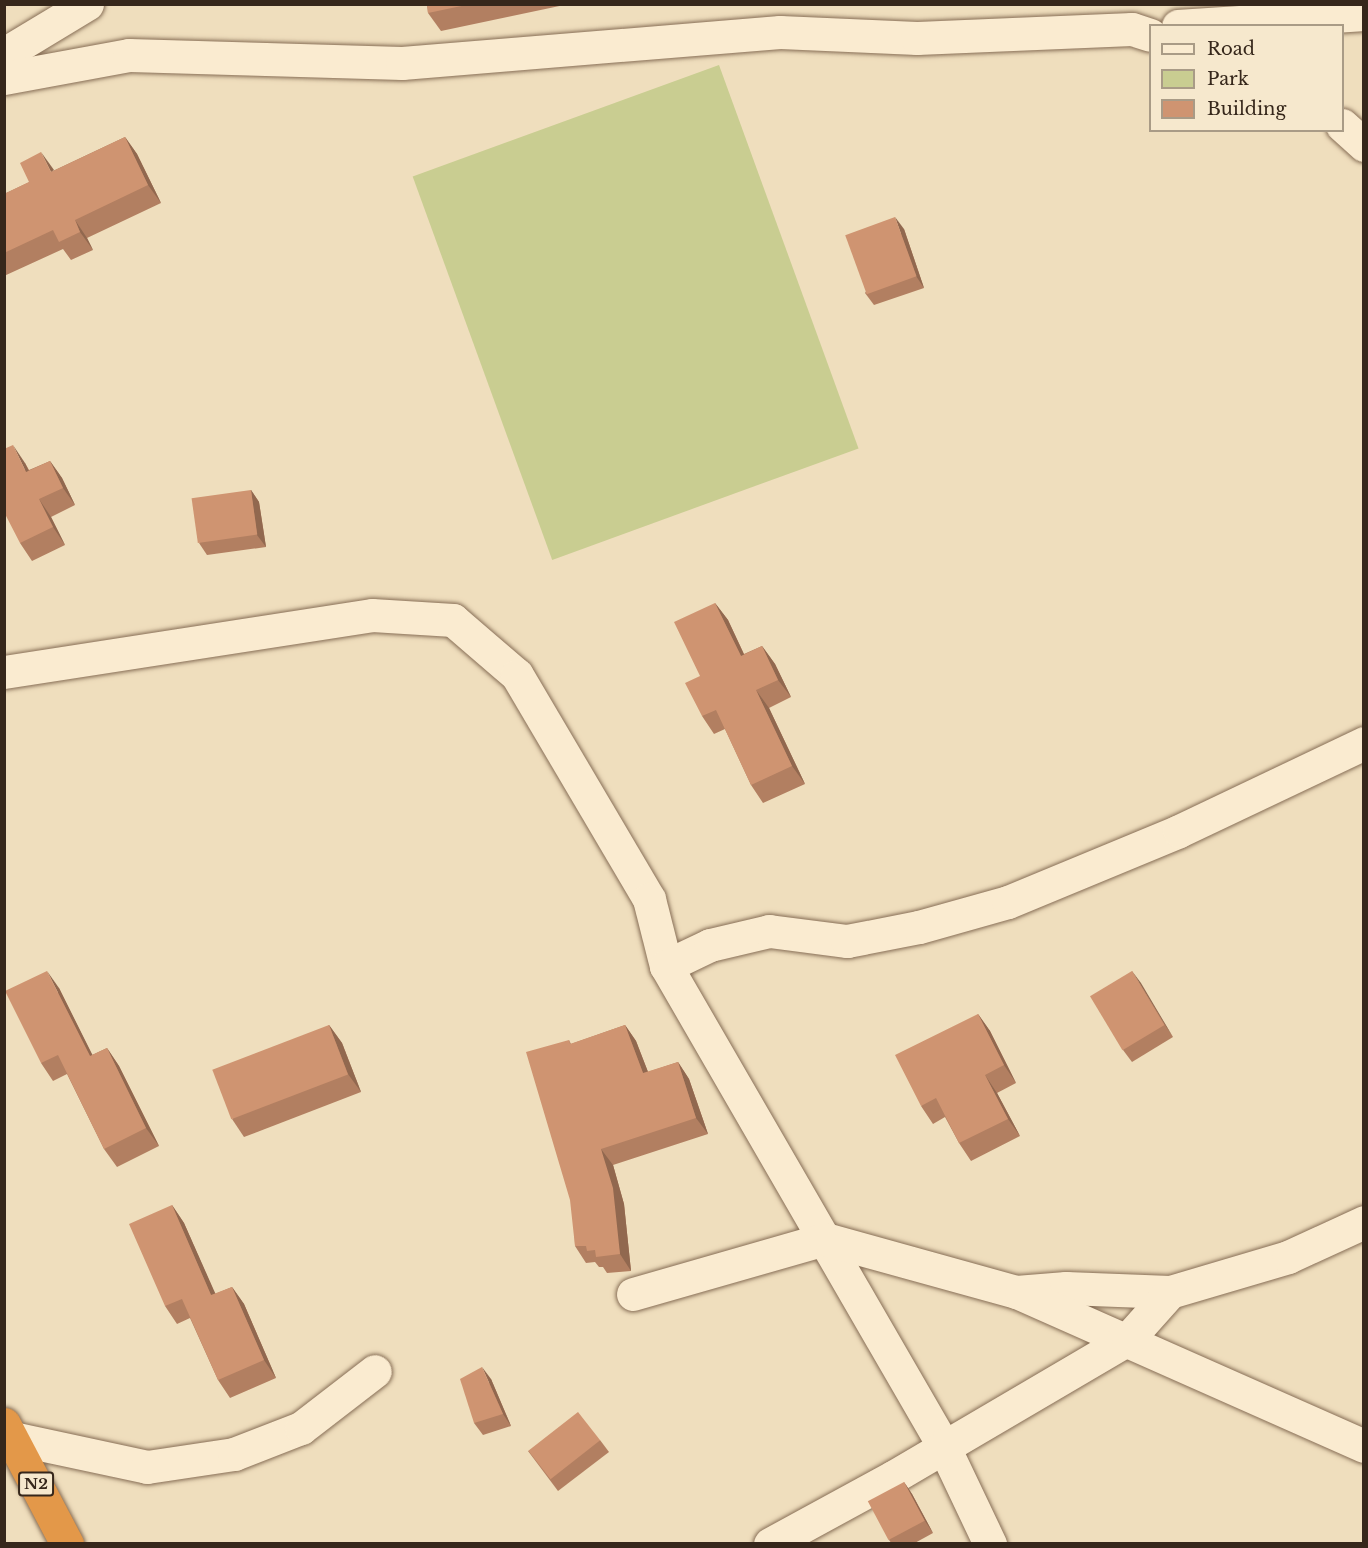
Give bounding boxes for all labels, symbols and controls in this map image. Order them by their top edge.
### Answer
legend [1149,24,1344,132]
text: Road [1207,38,1255,60]
text: Park [1207,68,1249,90]
text: Building [1207,98,1286,120]
road number: N2 [18,1472,54,1496]

